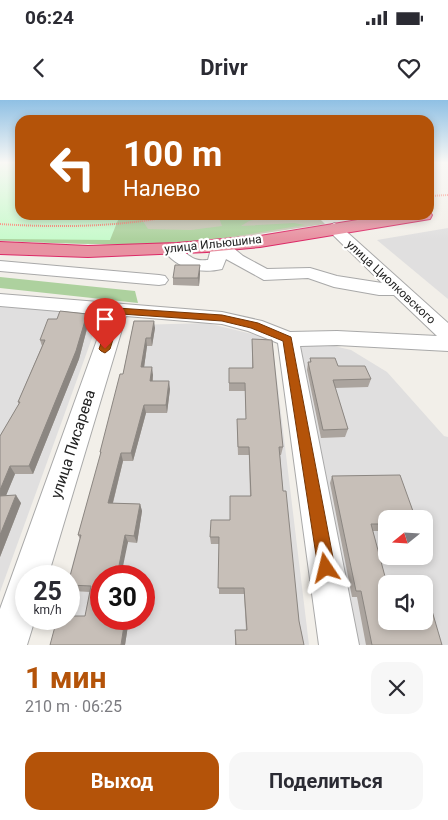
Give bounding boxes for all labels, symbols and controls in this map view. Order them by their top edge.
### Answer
text: 06:24 [25,6,74,29]
icon: back [25,54,53,82]
icon: heart [395,54,423,82]
text: Drivr [200,55,248,80]
text: 100 m [123,134,222,175]
icon: left [40,135,105,200]
text: Налево [123,176,200,201]
street label: улица Ильюшина [164,232,262,256]
street label: улица Циолковского [344,237,439,327]
pin [84,298,126,349]
icon: arrive [91,305,119,333]
street label: улица Писарева [47,387,99,501]
north arrow [378,510,432,565]
map controls [378,510,433,630]
position arrow [299,541,351,593]
speed limit sign: 30 [90,565,155,630]
button: sound [378,575,433,630]
text: 25 [33,577,62,606]
text: km/h [33,603,62,617]
text: 1 мин [25,660,106,695]
button: close [371,662,423,714]
text: 210 m · 06:25 [25,697,122,716]
button: Выход [25,752,219,810]
button: Поделиться [229,752,423,810]

